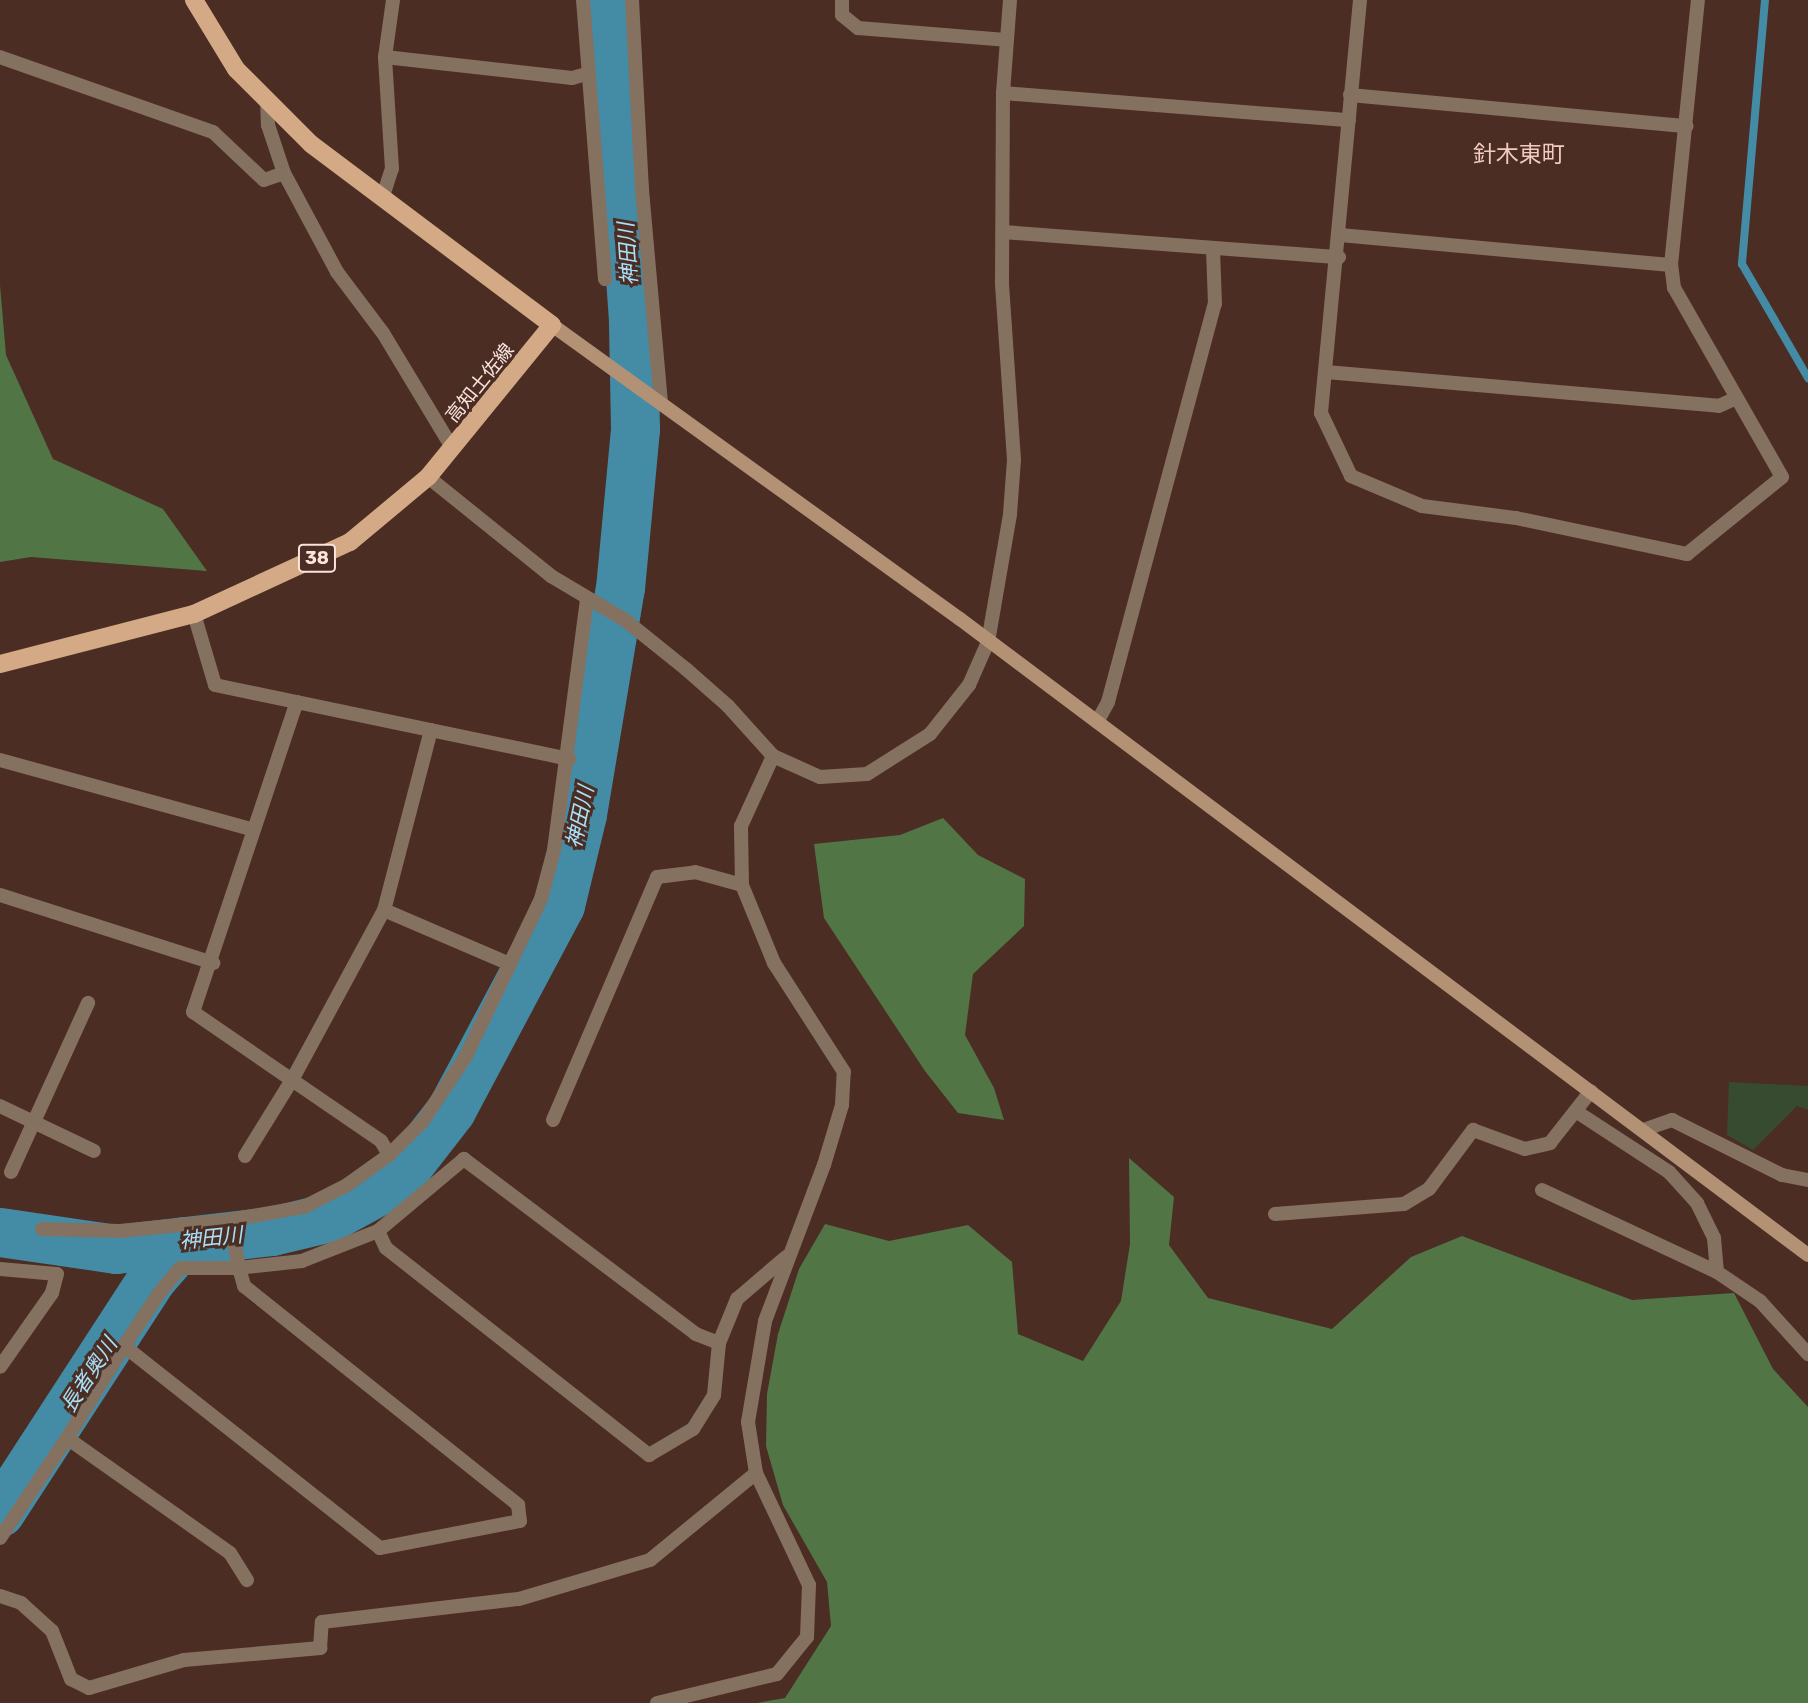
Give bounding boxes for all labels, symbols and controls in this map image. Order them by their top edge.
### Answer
district label: 針木東町 [1473,140,1565,168]
water label: 神田川 [613,222,643,286]
street label: 高知土佐線 [441,339,519,427]
road number: 38 [298,544,336,572]
water label: 神田川 [561,784,599,850]
water label: 神田川 [178,1222,244,1254]
water label: 長者奥川 [56,1333,122,1417]

